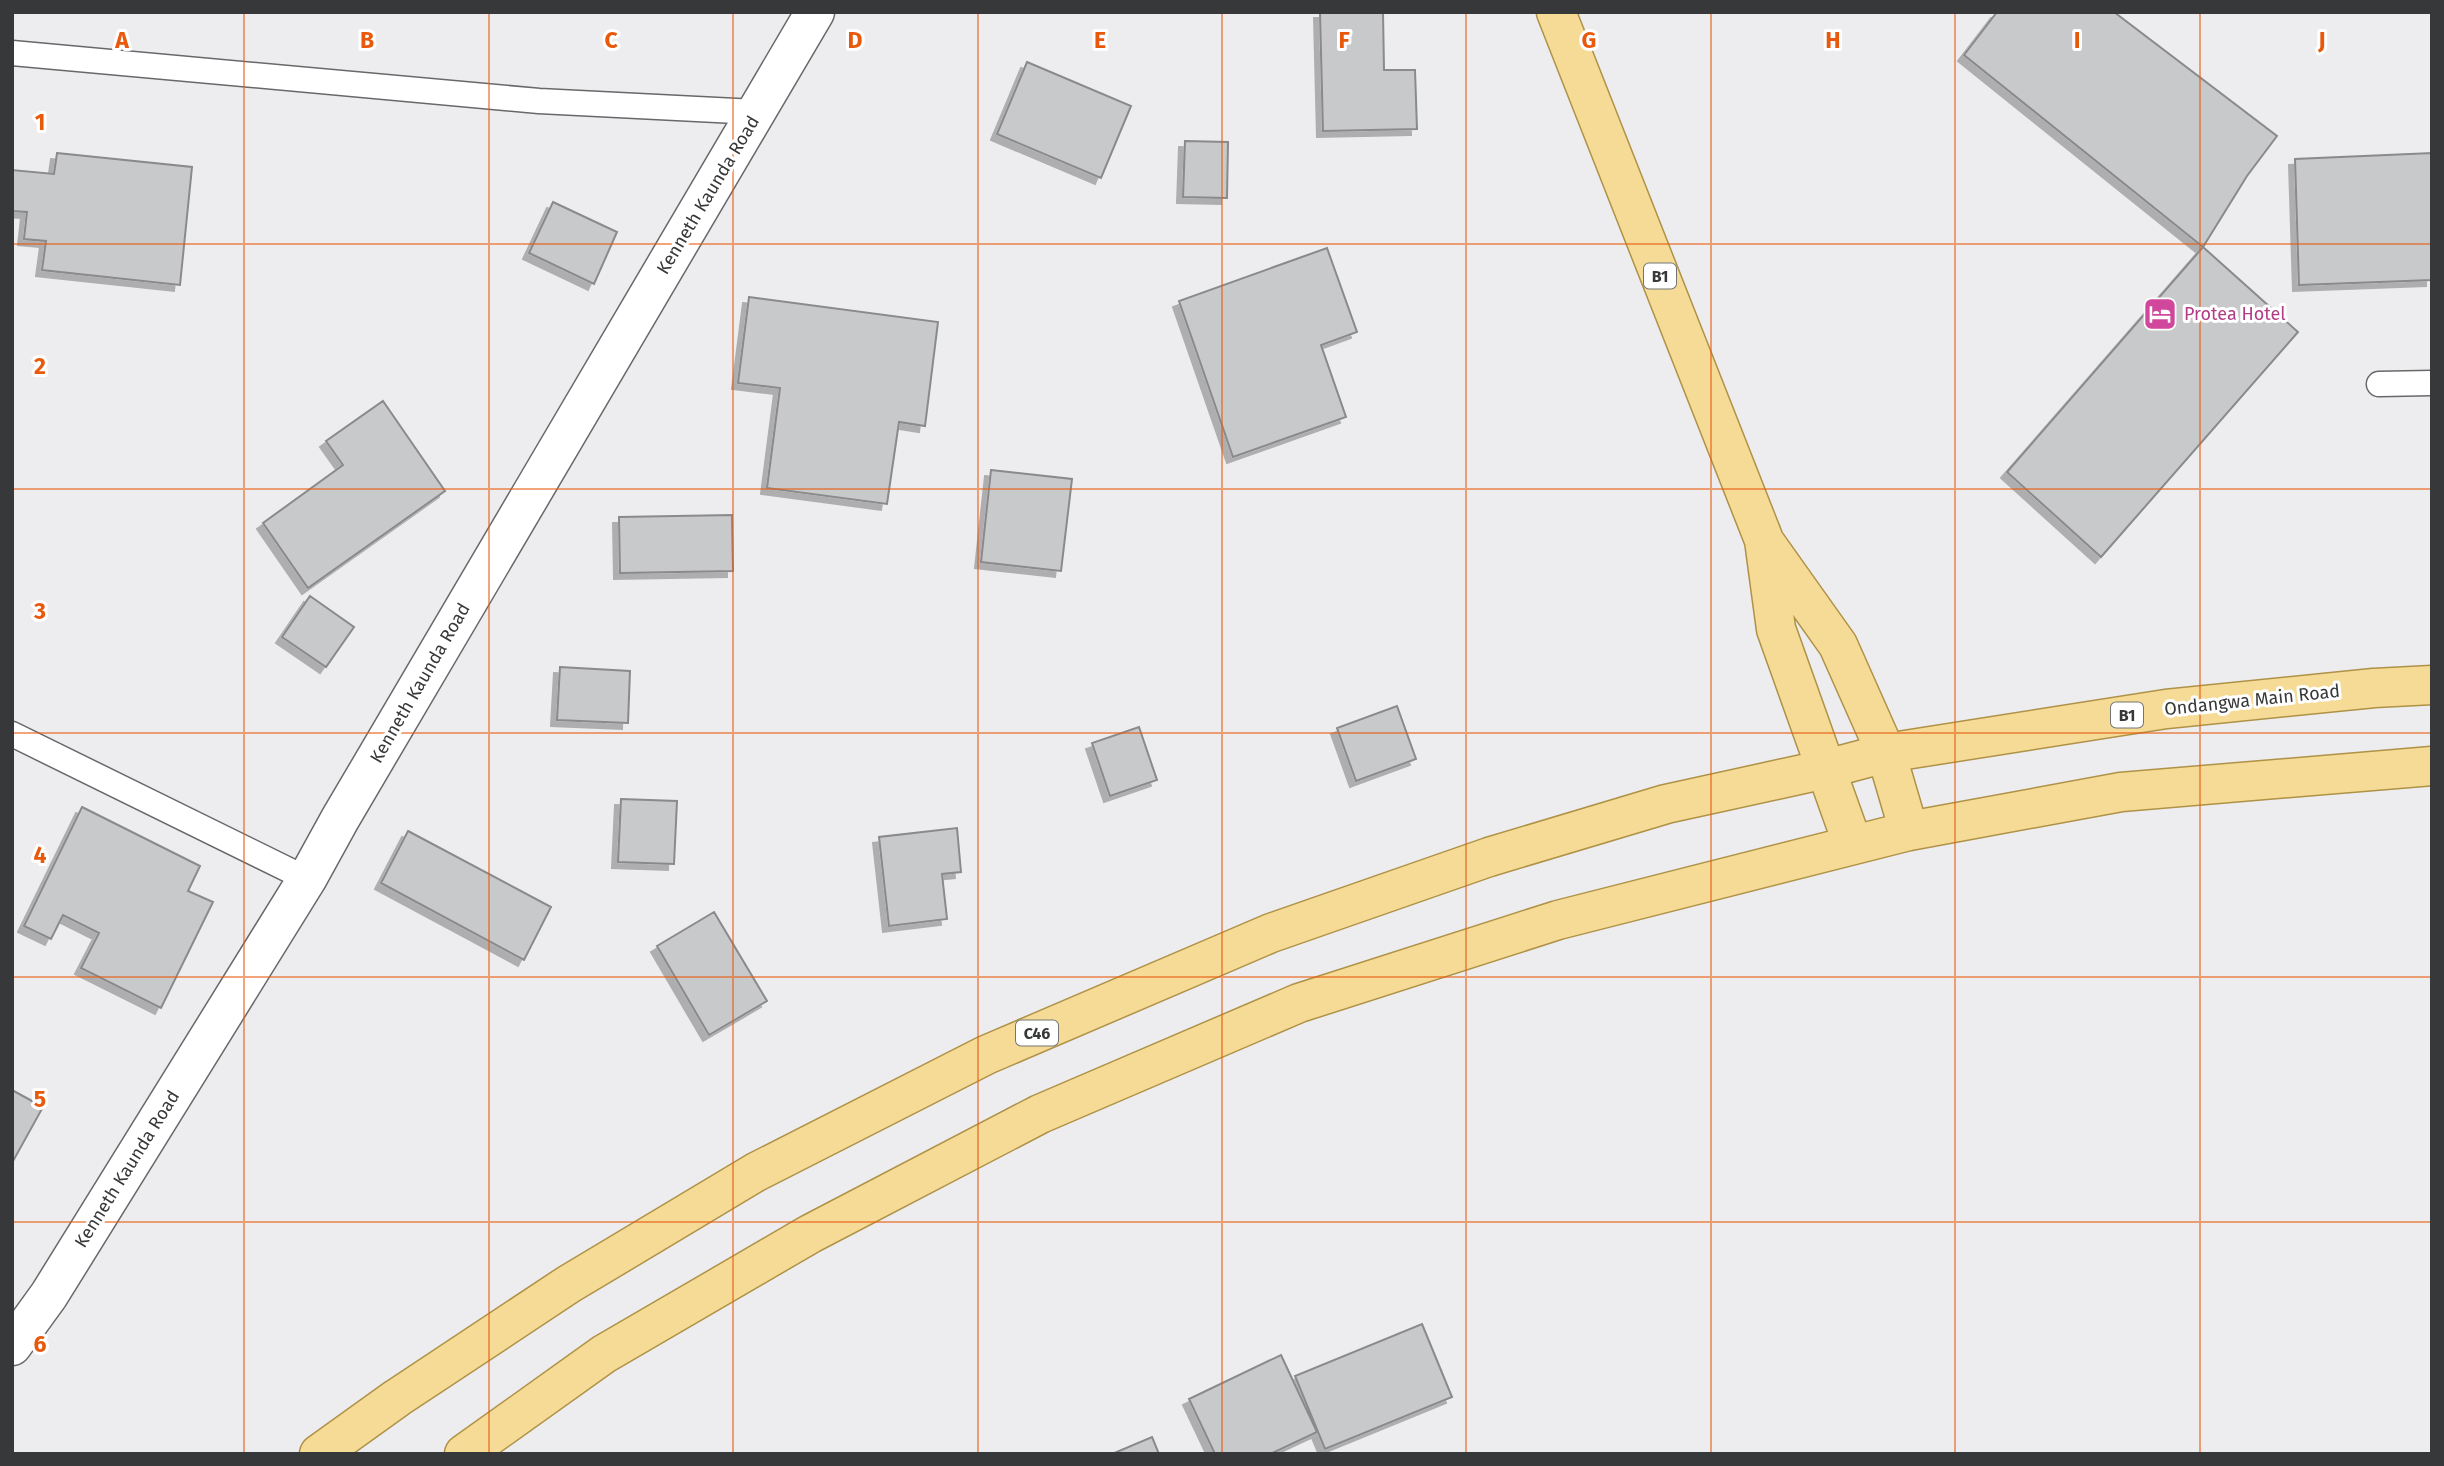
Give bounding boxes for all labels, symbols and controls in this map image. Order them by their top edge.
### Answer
text: A [114,26,129,54]
text: B [360,26,374,54]
text: C [604,26,618,54]
text: D [848,26,863,54]
text: E [1094,26,1106,54]
text: F [1338,26,1350,54]
text: G [1582,26,1596,54]
text: H [1825,26,1841,54]
text: I [2074,26,2080,54]
text: J [2317,26,2326,54]
text: 1 [35,108,45,136]
street label: Kenneth Kaunda Road [652,112,764,278]
road number: B1 [1644,264,1676,288]
hotel icon: Protea Hotel [2141,295,2179,333]
place label: Protea Hotel [2184,303,2286,325]
text: 2 [34,352,46,380]
text: 3 [33,597,46,625]
street label: Kenneth Kaunda Road [365,599,475,767]
street label: Ondangwa Main Road [2163,680,2341,720]
road number: B1 [2111,702,2143,728]
text: 4 [34,841,47,869]
road number: C46 [1016,1021,1058,1046]
text: 5 [34,1085,46,1113]
street label: Kenneth Kaunda Road [70,1086,184,1252]
text: 6 [34,1330,47,1358]

